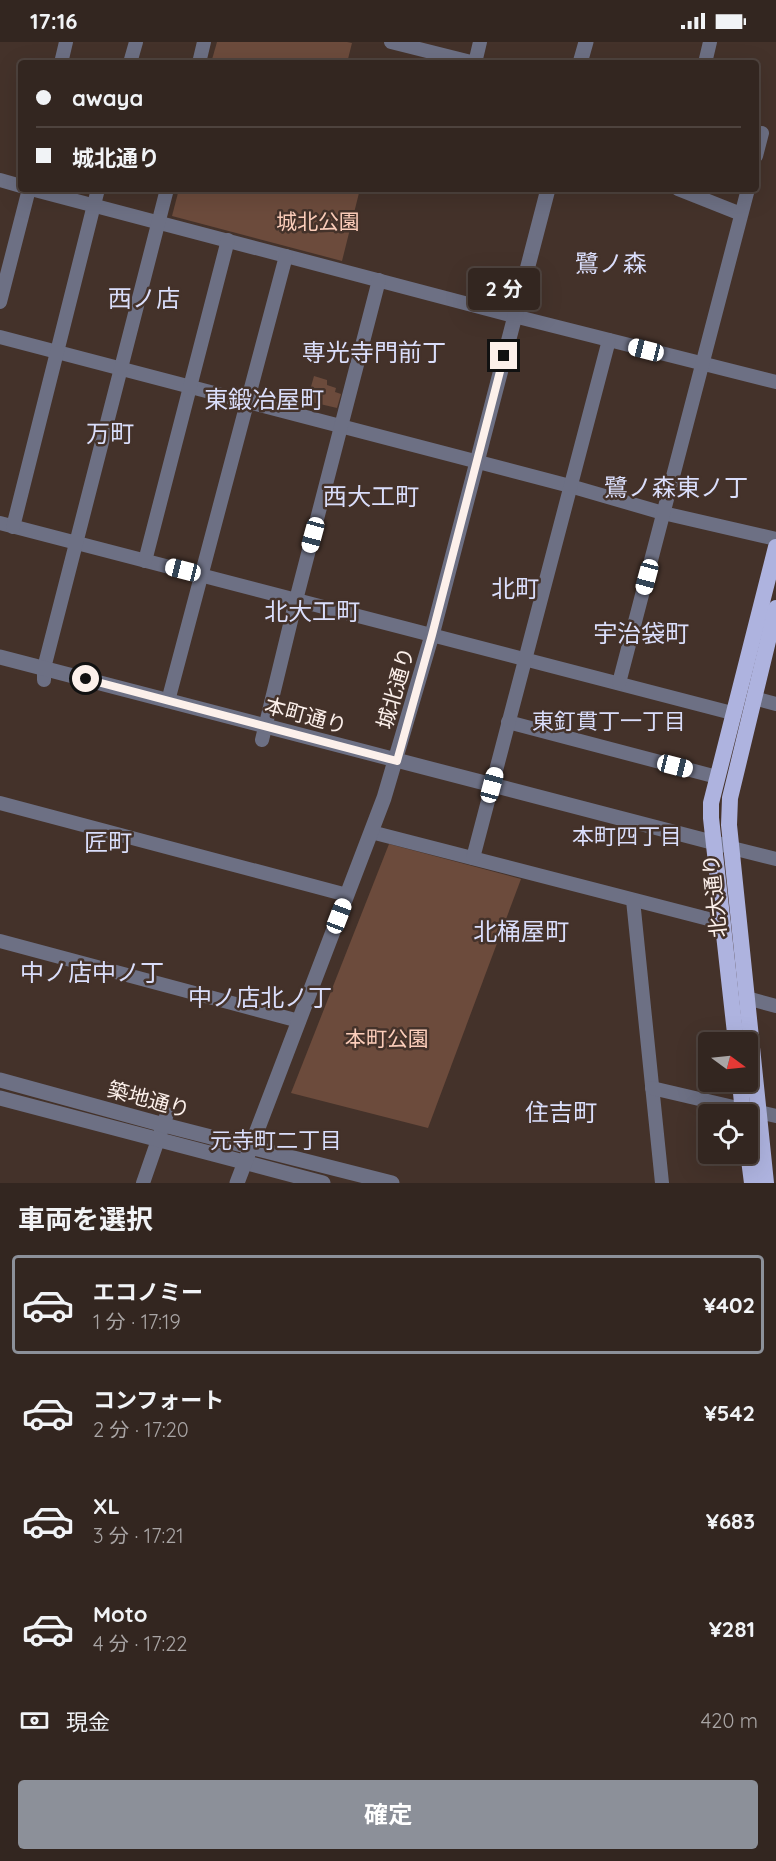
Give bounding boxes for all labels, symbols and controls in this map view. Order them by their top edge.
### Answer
text: 17:16 [30,7,77,35]
text: awaya [72,84,143,112]
text: 城北通り [72,144,160,172]
park label: 城北公園 [276,208,360,234]
district label: 鷺ノ森 [575,248,647,278]
callout: 2 分 [468,269,540,311]
text: 2 分 [486,276,522,301]
district label: 西ノ店 [108,283,180,313]
district label: 専光寺門前丁 [302,337,446,367]
car [626,337,666,363]
route end [490,342,517,369]
district label: 東鍛冶屋町 [204,384,324,414]
district label: 万町 [86,418,134,448]
district label: 鷺ノ森東ノ丁 [604,472,748,502]
district label: 西大工町 [323,481,419,511]
car [300,515,326,555]
car [163,557,203,583]
car [634,557,660,597]
district label: 北町 [491,573,539,603]
district label: 北大工町 [264,596,360,626]
district label: 宇治袋町 [593,618,689,648]
street label: 城北通り [371,644,419,732]
route start [72,665,99,692]
street label: 本町通り [262,692,350,738]
district label: 東釘貫丁一丁目 [532,707,686,735]
car [655,753,695,779]
car [479,765,505,805]
district label: 本町四丁目 [572,822,682,850]
district label: 匠町 [84,827,132,857]
street label: 北大通り [697,853,731,939]
car [324,896,354,936]
district label: 北桶屋町 [473,916,569,946]
district label: 中ノ店中ノ丁 [20,957,164,987]
district label: 中ノ店北ノ丁 [188,982,332,1012]
park label: 本町公園 [345,1025,429,1051]
north arrow [698,1032,758,1092]
map controls [698,1032,758,1164]
street label: 築地通り [105,1076,193,1122]
district label: 住吉町 [525,1097,597,1127]
button: locate [698,1104,758,1164]
district label: 元寺町二丁目 [210,1126,342,1154]
text: 車両を選択 [18,1202,153,1236]
icon: car [21,1278,75,1332]
text: エコノミー [93,1278,203,1306]
text: ¥402 [703,1291,755,1319]
text: 1 分 · 17:19 [93,1309,181,1334]
icon: car [21,1386,75,1440]
text: コンフォート [93,1386,224,1414]
text: ¥542 [704,1399,755,1427]
text: 2 分 · 17:20 [93,1417,189,1442]
text: XL [93,1492,120,1520]
icon: car [21,1494,75,1548]
text: ¥683 [706,1507,755,1535]
text: 3 分 · 17:21 [93,1523,184,1548]
text: Moto [93,1600,147,1628]
icon: car [21,1602,75,1656]
text: ¥281 [709,1615,755,1643]
text: 4 分 · 17:22 [93,1631,187,1656]
icon: cash [18,1704,51,1737]
text: 現金 [66,1708,110,1736]
text: 420 m [701,1708,758,1733]
button: 確定 [18,1780,758,1849]

